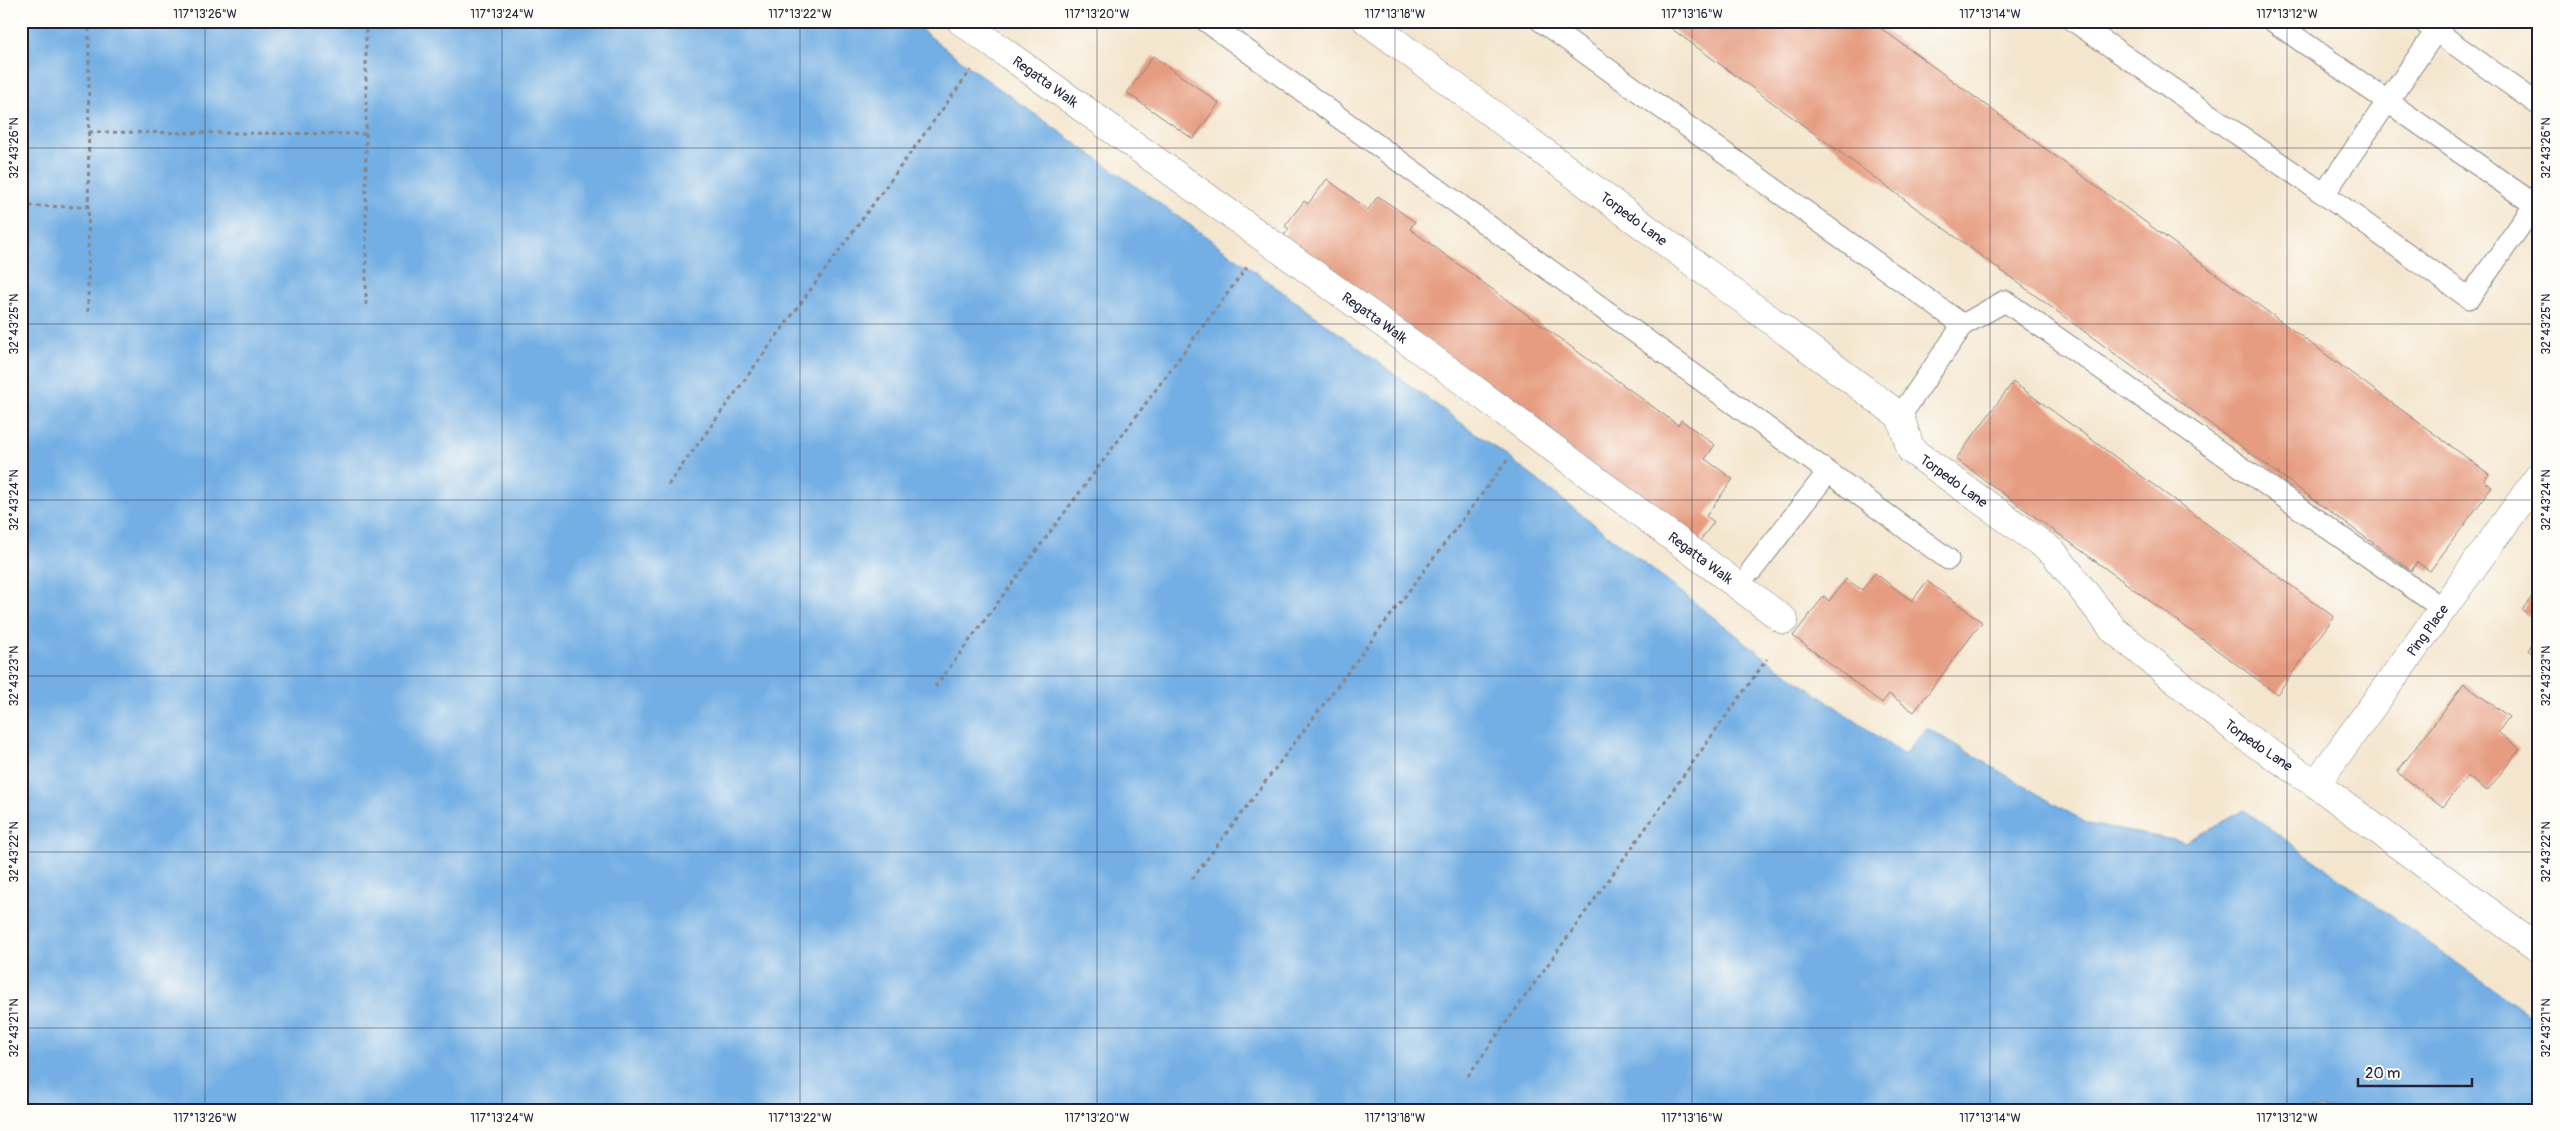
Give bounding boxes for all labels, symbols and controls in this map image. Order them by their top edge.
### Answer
text: 117°13'26"W [173,7,237,22]
text: 117°13'24"W [470,7,534,22]
text: 117°13'22"W [768,7,832,22]
text: 117°13'20"W [1065,7,1129,22]
text: 117°13'18"W [1365,7,1425,22]
text: 117°13'16"W [1661,7,1723,22]
text: 117°13'14"W [1959,7,2021,22]
text: 117°13'12"W [2256,7,2318,22]
street label: Regatta Walk [1009,52,1082,111]
text: 32°43'26"N [7,117,22,179]
text: 32°43'26"N [2539,117,2554,179]
street label: Torpedo Lane [1597,188,1671,249]
street label: Regatta Walk [1339,288,1411,347]
text: 32°43'25"N [7,294,22,354]
text: 32°43'25"N [2539,294,2554,354]
street label: Torpedo Lane [1917,451,1991,511]
text: 32°43'24"N [7,469,22,531]
text: 32°43'24"N [2539,469,2554,531]
street label: Regatta Walk [1665,528,1737,588]
street label: Ping Place [2403,601,2452,659]
text: 32°43'23"N [7,646,22,706]
text: 32°43'23"N [2539,646,2554,706]
street label: Torpedo Lane [2221,715,2296,775]
text: 32°43'22"N [7,821,22,883]
text: 32°43'22"N [2539,821,2554,883]
text: 32°43'21"N [7,998,22,1058]
text: 32°43'21"N [2539,998,2554,1058]
scale bar [2358,1056,2471,1088]
text: 20 m [2365,1064,2400,1083]
text: 117°13'26"W [173,1111,237,1126]
text: 117°13'24"W [470,1111,534,1126]
text: 117°13'22"W [768,1111,832,1126]
text: 117°13'20"W [1065,1111,1129,1126]
text: 117°13'18"W [1365,1111,1425,1126]
text: 117°13'16"W [1661,1111,1723,1126]
text: 117°13'14"W [1959,1111,2021,1126]
text: 117°13'12"W [2256,1111,2318,1126]

